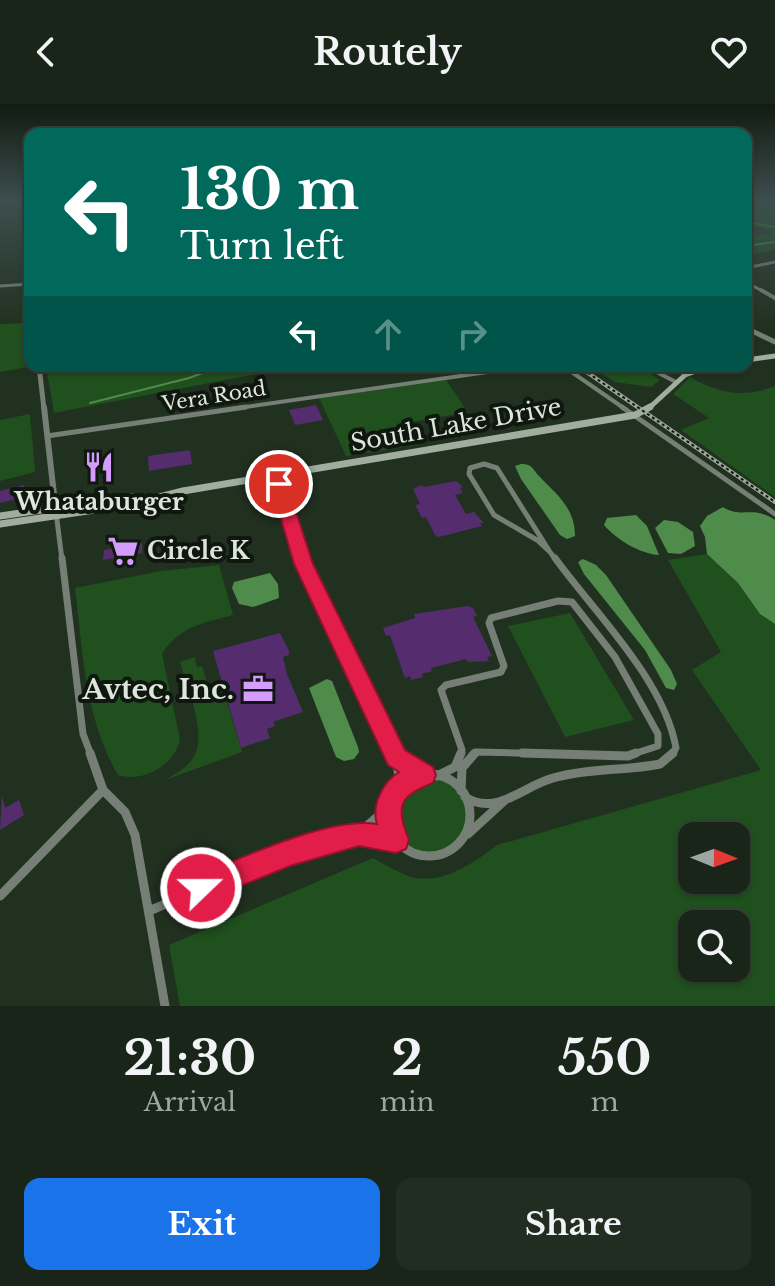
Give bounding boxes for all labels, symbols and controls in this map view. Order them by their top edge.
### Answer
icon: back [24,30,68,74]
text: Routely [313,30,462,75]
icon: heart [707,30,751,74]
text: 130 m [180,155,359,224]
icon: left [48,160,152,264]
text: Turn left [180,224,344,269]
icon: left [282,312,326,356]
icon: ahead [366,312,410,356]
icon: right [450,312,494,356]
street label: Vera Road [159,376,268,416]
street label: South Lake Drive [348,392,564,457]
restaurant icon: Whataburger [82,450,116,484]
pin [245,450,313,518]
icon: arrive [257,462,301,506]
place label: Whataburger [13,487,184,516]
supermarket icon: Circle K [106,534,140,568]
place label: Circle K [147,536,251,565]
place label: Avtec, Inc. [81,672,234,707]
office icon: Avtec, Inc. [241,672,275,706]
north arrow [678,822,750,894]
map controls [678,822,750,982]
position arrow [159,846,243,930]
button: search [678,910,750,982]
text: 21:30 [124,1028,256,1088]
text: 2 [392,1028,423,1088]
text: 550 [558,1028,651,1088]
text: Arrival [144,1086,236,1118]
text: min [380,1086,434,1118]
text: m [591,1086,619,1118]
button: Exit [24,1178,380,1270]
button: Share [396,1178,751,1270]

